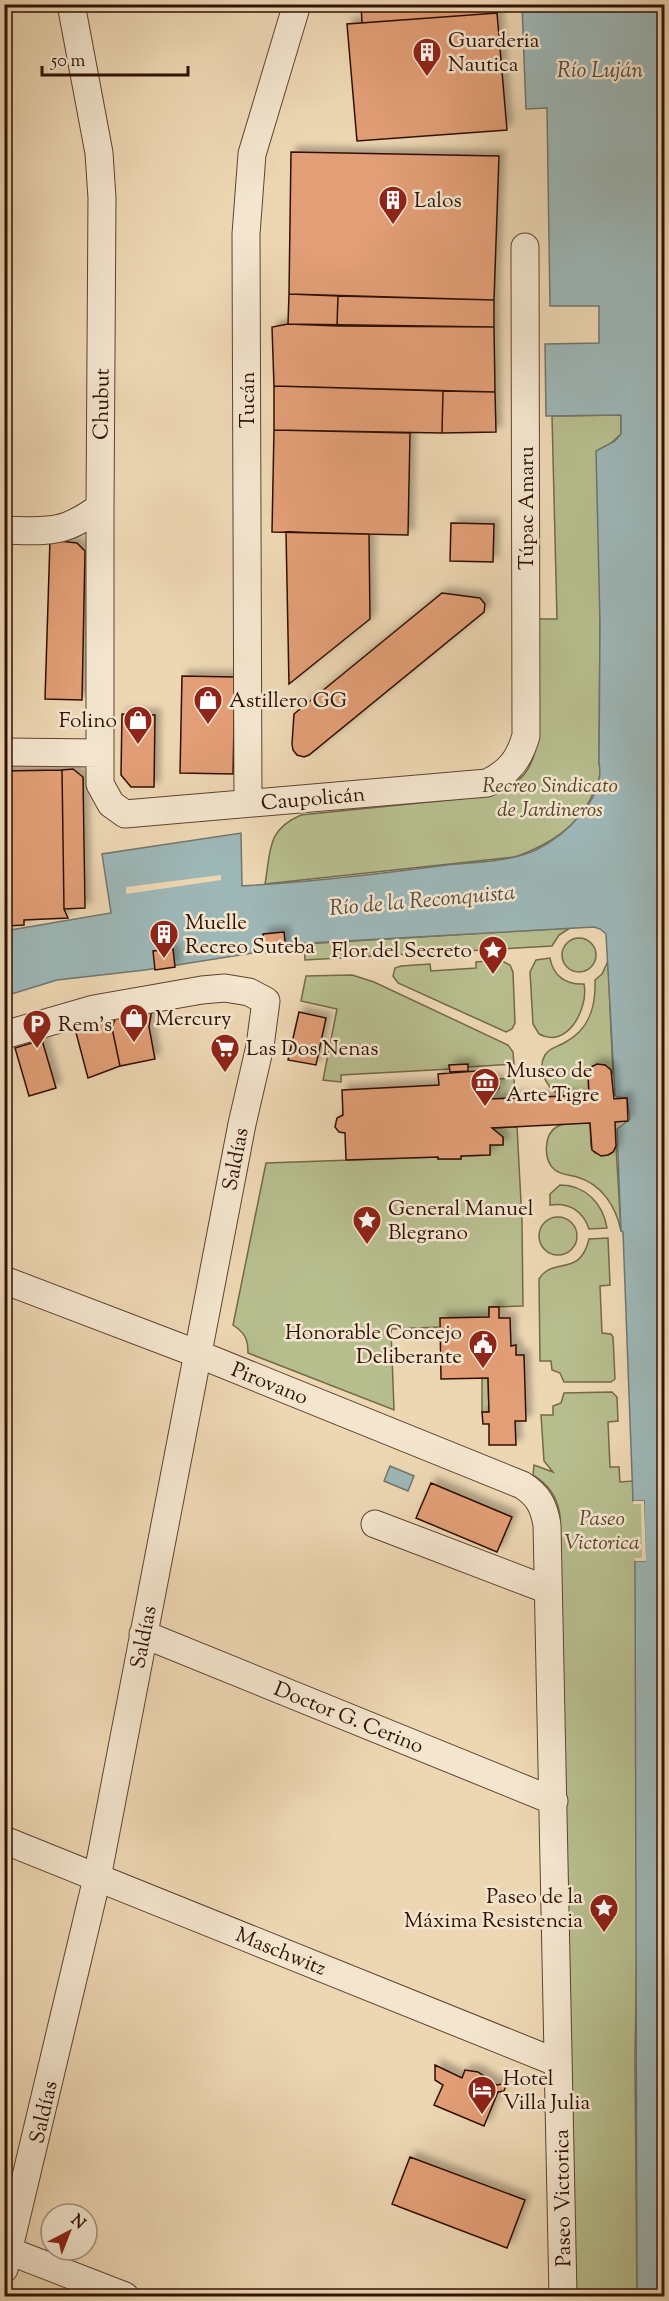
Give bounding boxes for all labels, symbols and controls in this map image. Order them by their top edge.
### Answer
place label: Guarderia Nautica [448,27,540,81]
building icon: Guarderia Nautica [411,36,443,78]
scale bar [42,39,188,77]
text: 50 m [50,49,86,75]
water label: Río Luján [557,56,643,88]
building icon: Lalos [377,184,409,226]
place label: Lalos [414,187,462,217]
street label: Chubut [87,368,119,440]
street label: Tucán [234,372,264,428]
street label: Túpac Amaru [513,446,543,570]
shop icon: Astillero GG [192,684,224,726]
place label: Astillero GG [229,687,347,717]
shop icon: Folino [122,704,154,746]
place label: Folino [59,707,117,737]
park label: Recreo Sindicato de Jardineros [482,772,618,826]
street label: Caupolicán [260,780,367,819]
water label: Río de la Reconquista [328,878,516,926]
place label: Muelle Recreo Suteba [185,909,315,963]
building icon: Muelle Recreo Suteba [148,918,180,960]
place icon: Flor del Secreto [477,934,509,976]
place label: Flor del Secreto [331,937,472,967]
shop icon: Mercury [118,1002,150,1044]
place label: Mercury [155,1005,232,1035]
parking icon: Rem's [21,1008,53,1050]
place label: Rem's [58,1011,112,1041]
supermarket icon: Las Dos Nenas [209,1032,241,1074]
place label: Las Dos Nenas [246,1035,379,1065]
place label: Museo de Arte Tigre [506,1057,599,1111]
museum icon: Museo de Arte Tigre [469,1066,501,1108]
street label: Saldías [216,1125,258,1193]
place label: General Manuel Blegrano [388,1195,534,1249]
place icon: General Manuel Blegrano [351,1204,383,1246]
place label: Honorable Concejo Deliberante [285,1319,462,1373]
public building icon: Honorable Concejo Deliberante [467,1328,499,1370]
street label: Pirovano [226,1356,312,1414]
park label: Paseo Victorica [564,1505,640,1559]
street label: Saldías [124,1603,166,1671]
street label: Doctor G. Cerino [269,1675,428,1763]
place label: Paseo de la Máxima Resistencia [404,1883,583,1937]
place icon: Paseo de la Máxima Resistencia [588,1892,620,1934]
street label: Maschwitz [230,1921,330,1985]
place label: Hotel Villa Julia [503,2065,591,2119]
hotel icon: Hotel Villa Julia [466,2074,498,2116]
street label: Saldías [23,2078,67,2147]
street label: Paseo Victorica [548,2129,580,2267]
north arrow [39,2202,99,2262]
text: N [65,2210,90,2236]

